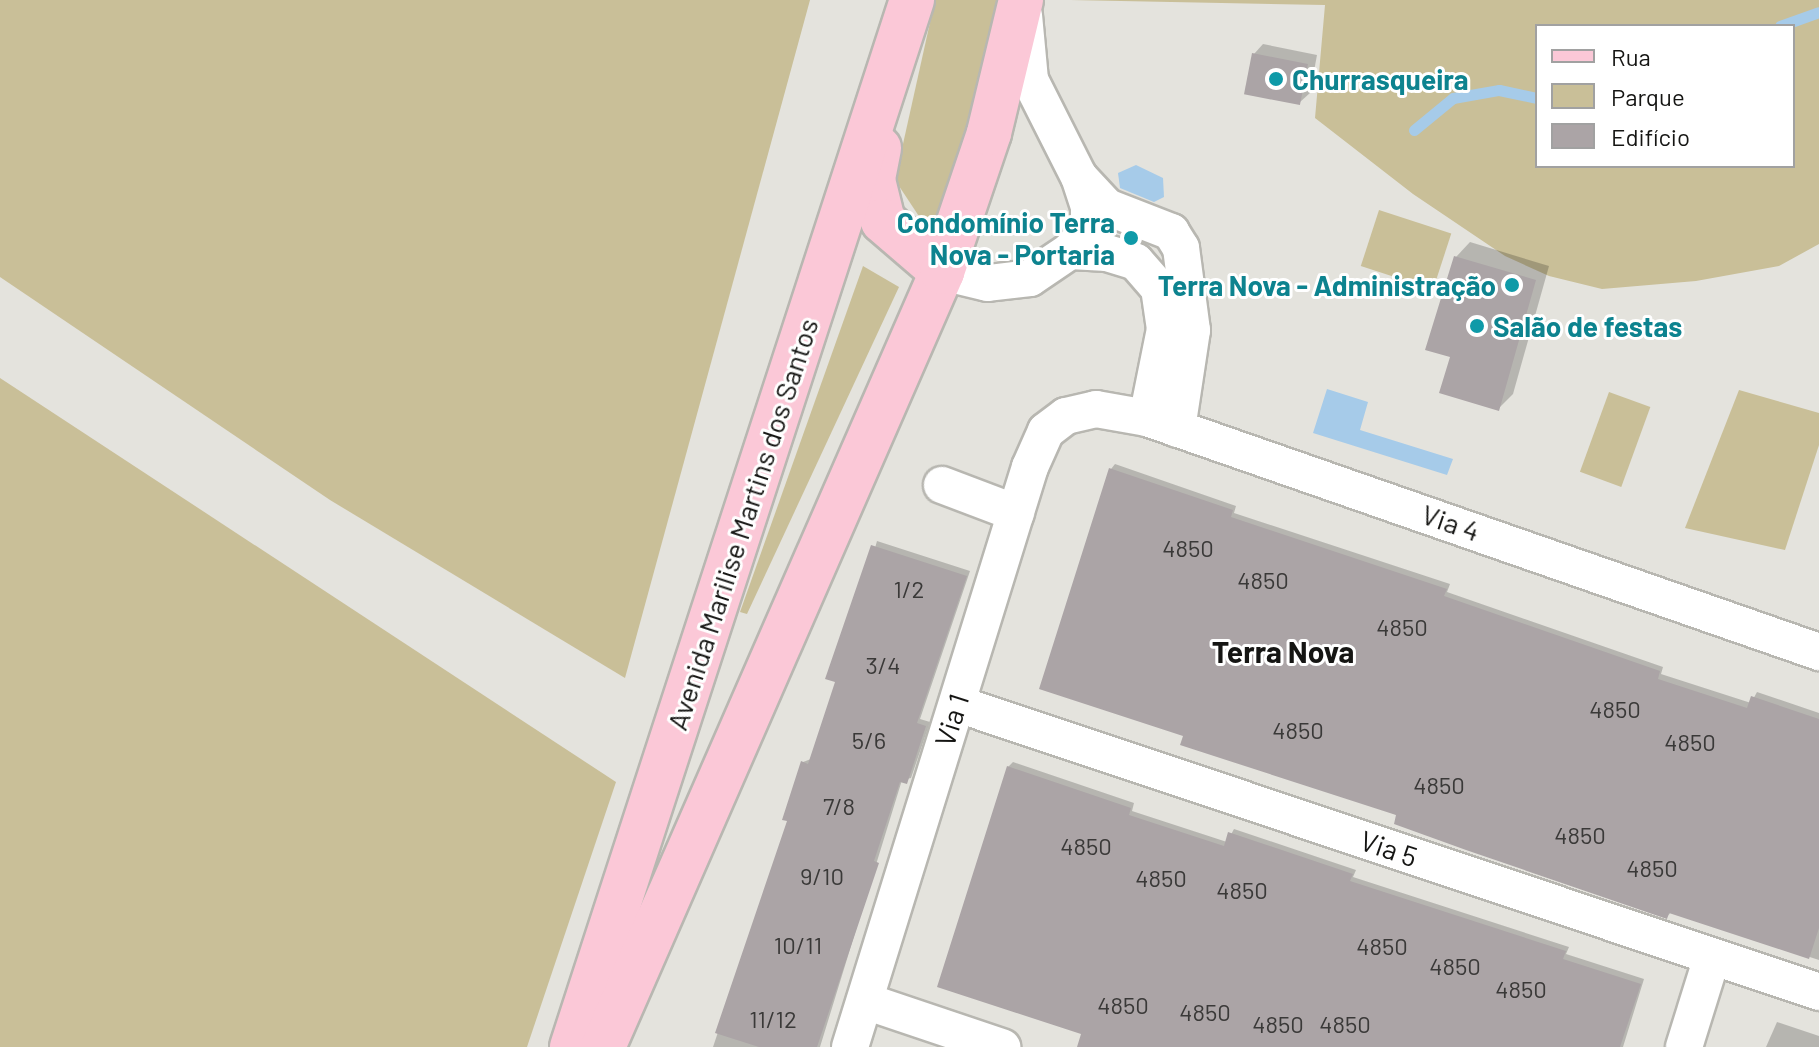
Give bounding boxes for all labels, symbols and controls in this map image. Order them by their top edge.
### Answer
legend [1535,24,1795,168]
text: Rua [1611,42,1651,71]
place label: Churrasqueira [1292,62,1469,96]
marker: Churrasqueira [1267,70,1285,88]
text: Parque [1611,82,1685,111]
text: Edifício [1611,122,1690,151]
place label: Condomínio Terra Nova - Portaria [897,205,1115,271]
marker: Condomínio Terra Nova - Portaria [1122,229,1140,247]
place label: Terra Nova - Administração [1158,268,1496,302]
marker: Terra Nova - Administração [1503,276,1521,294]
place label: Salão de festas [1493,309,1682,343]
street label: Avenida Marilise Martins dos Santos [659,314,825,734]
marker: Salão de festas [1468,317,1486,335]
street label: Via 4 [1418,497,1484,547]
house number: 4850 [1162,534,1214,562]
house number: 4850 [1237,566,1289,594]
house number: 1/2 [894,575,924,603]
house number: 4850 [1376,613,1428,641]
district label: Terra Nova [1212,633,1354,669]
house number: 3/4 [865,651,901,679]
street label: Via 1 [927,689,975,751]
house number: 4850 [1589,695,1641,723]
house number: 4850 [1272,716,1324,744]
house number: 5/6 [852,726,886,754]
house number: 4850 [1664,728,1716,756]
house number: 4850 [1413,771,1465,799]
house number: 7/8 [823,792,855,820]
house number: 4850 [1554,821,1606,849]
street label: Via 5 [1356,823,1422,873]
house number: 4850 [1060,832,1112,860]
house number: 4850 [1626,854,1678,882]
house number: 9/10 [800,862,844,890]
house number: 4850 [1135,864,1187,892]
house number: 4850 [1216,876,1268,904]
house number: 10/11 [774,931,822,959]
house number: 4850 [1356,932,1408,960]
house number: 4850 [1429,952,1481,980]
house number: 4850 [1495,975,1547,1003]
house number: 4850 [1097,991,1149,1019]
house number: 4850 [1179,998,1231,1026]
house number: 11/12 [749,1005,797,1033]
house number: 4850 [1252,1010,1304,1038]
house number: 4850 [1319,1010,1371,1038]

